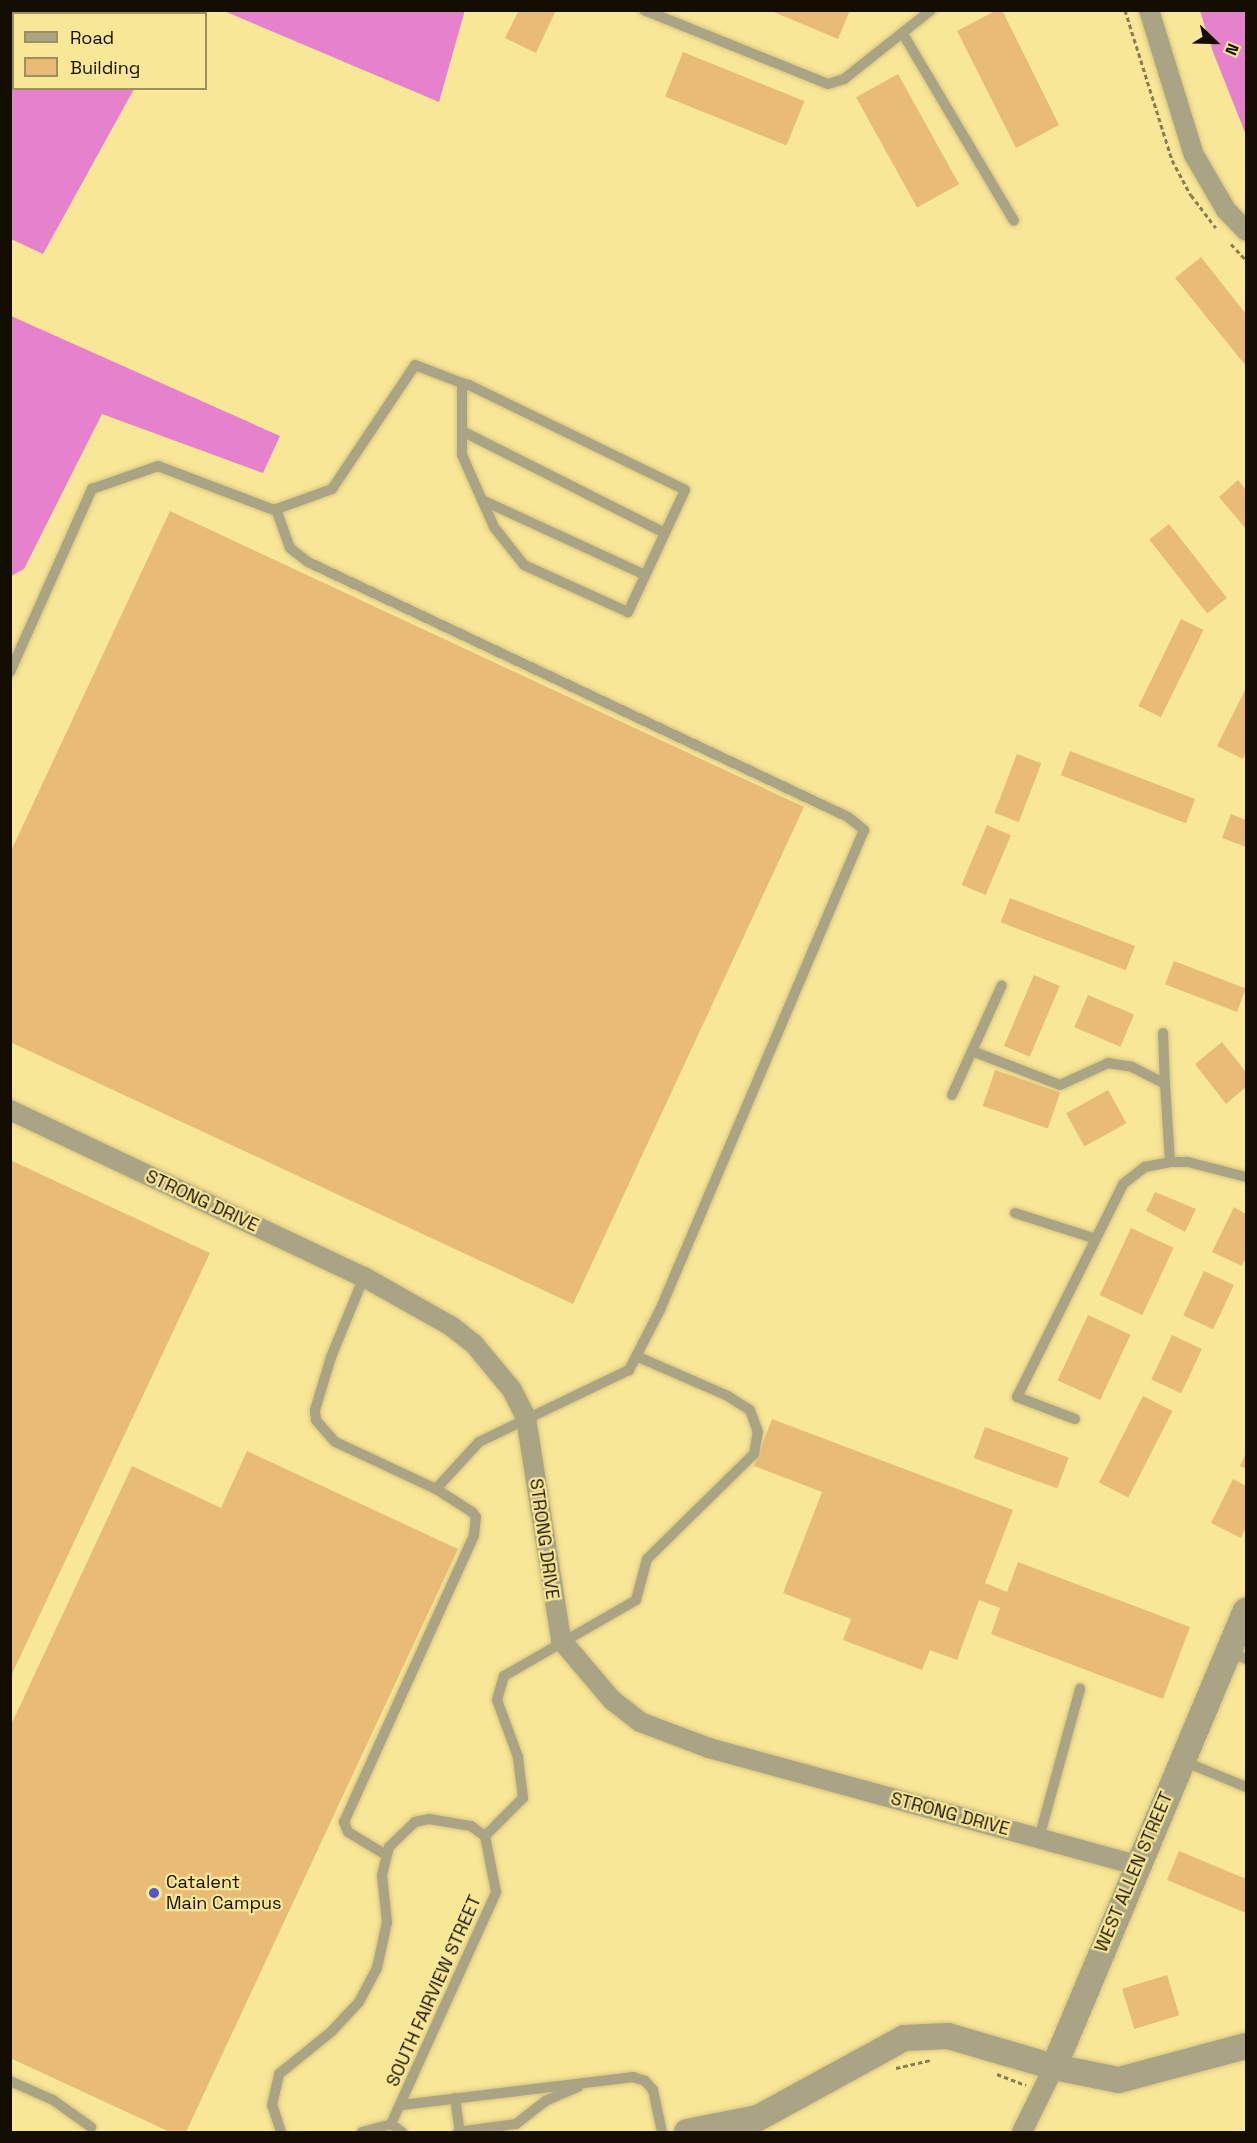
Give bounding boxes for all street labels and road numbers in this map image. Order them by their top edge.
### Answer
street label: STRONG DRIVE [142,1165,262,1237]
street label: STRONG DRIVE [525,1477,563,1601]
street label: STRONG DRIVE [888,1788,1012,1840]
street label: WEST ALLEN STREET [1090,1788,1178,1956]
street label: SOUTH FAIRVIEW STREET [382,1892,486,2090]

